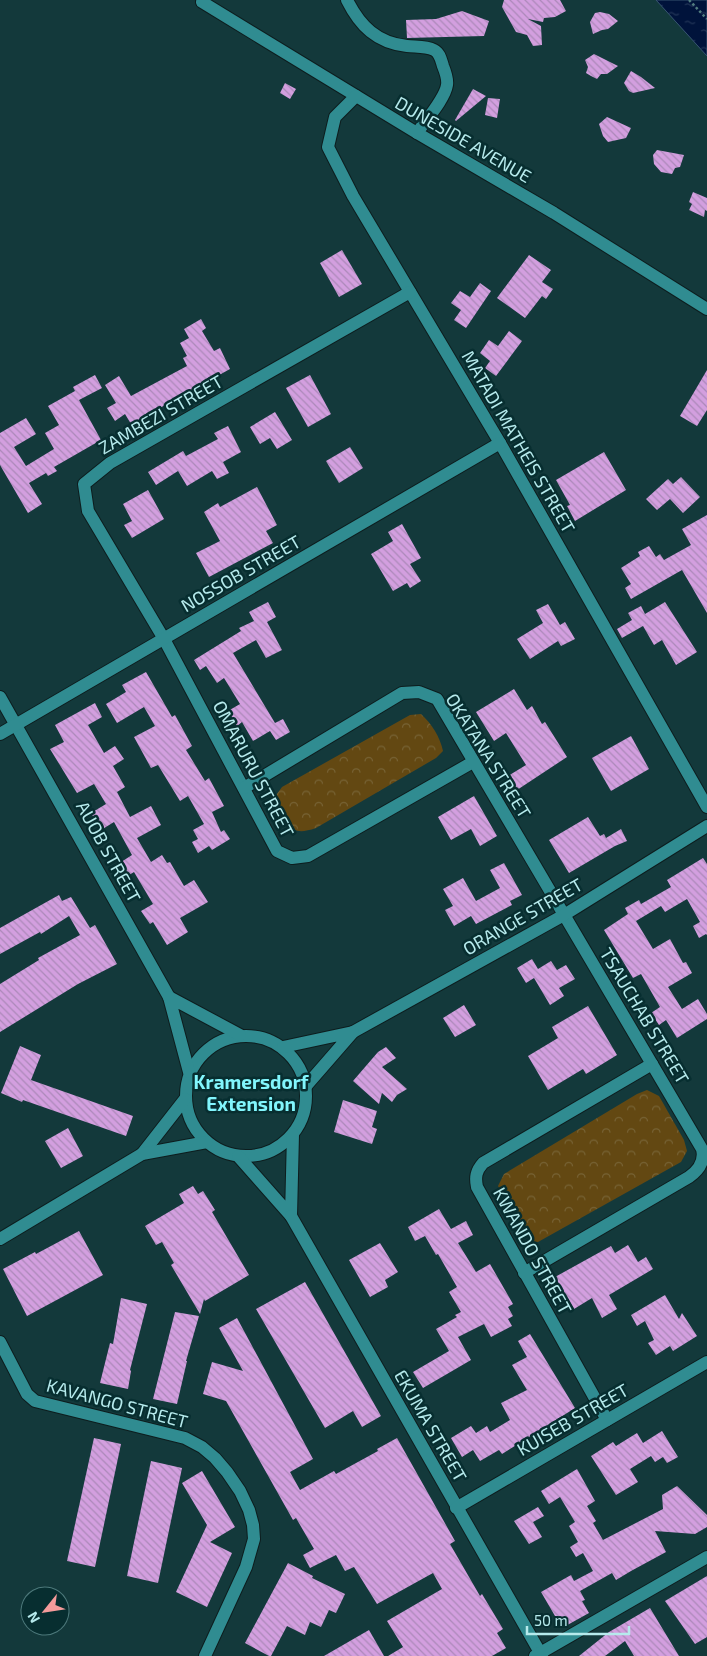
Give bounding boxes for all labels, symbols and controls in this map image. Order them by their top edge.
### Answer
street label: DUNESIDE AVENUE [392,91,535,187]
street label: MATADI MATHEIS STREET [458,346,580,537]
street label: ZAMBEZI STREET [95,369,227,459]
street label: NOSSOB STREET [177,530,305,616]
street label: OKATANA STREET [442,689,536,822]
street label: OMARURU STREET [209,696,299,841]
street label: AUOB STREET [72,797,146,907]
street label: ORANGE STREET [459,873,587,959]
street label: TSAUCHAB STREET [596,944,694,1088]
district label: Kramersdorf Extension [194,1070,310,1115]
street label: KWANDO STREET [489,1183,577,1318]
street label: EKUMA STREET [390,1366,472,1486]
street label: KAVANGO STREET [44,1374,191,1433]
street label: KUISEB STREET [513,1378,633,1460]
north arrow [20,1586,70,1636]
scale bar [527,1604,630,1636]
text: N [23,1609,43,1626]
text: 50 m [534,1611,568,1629]

